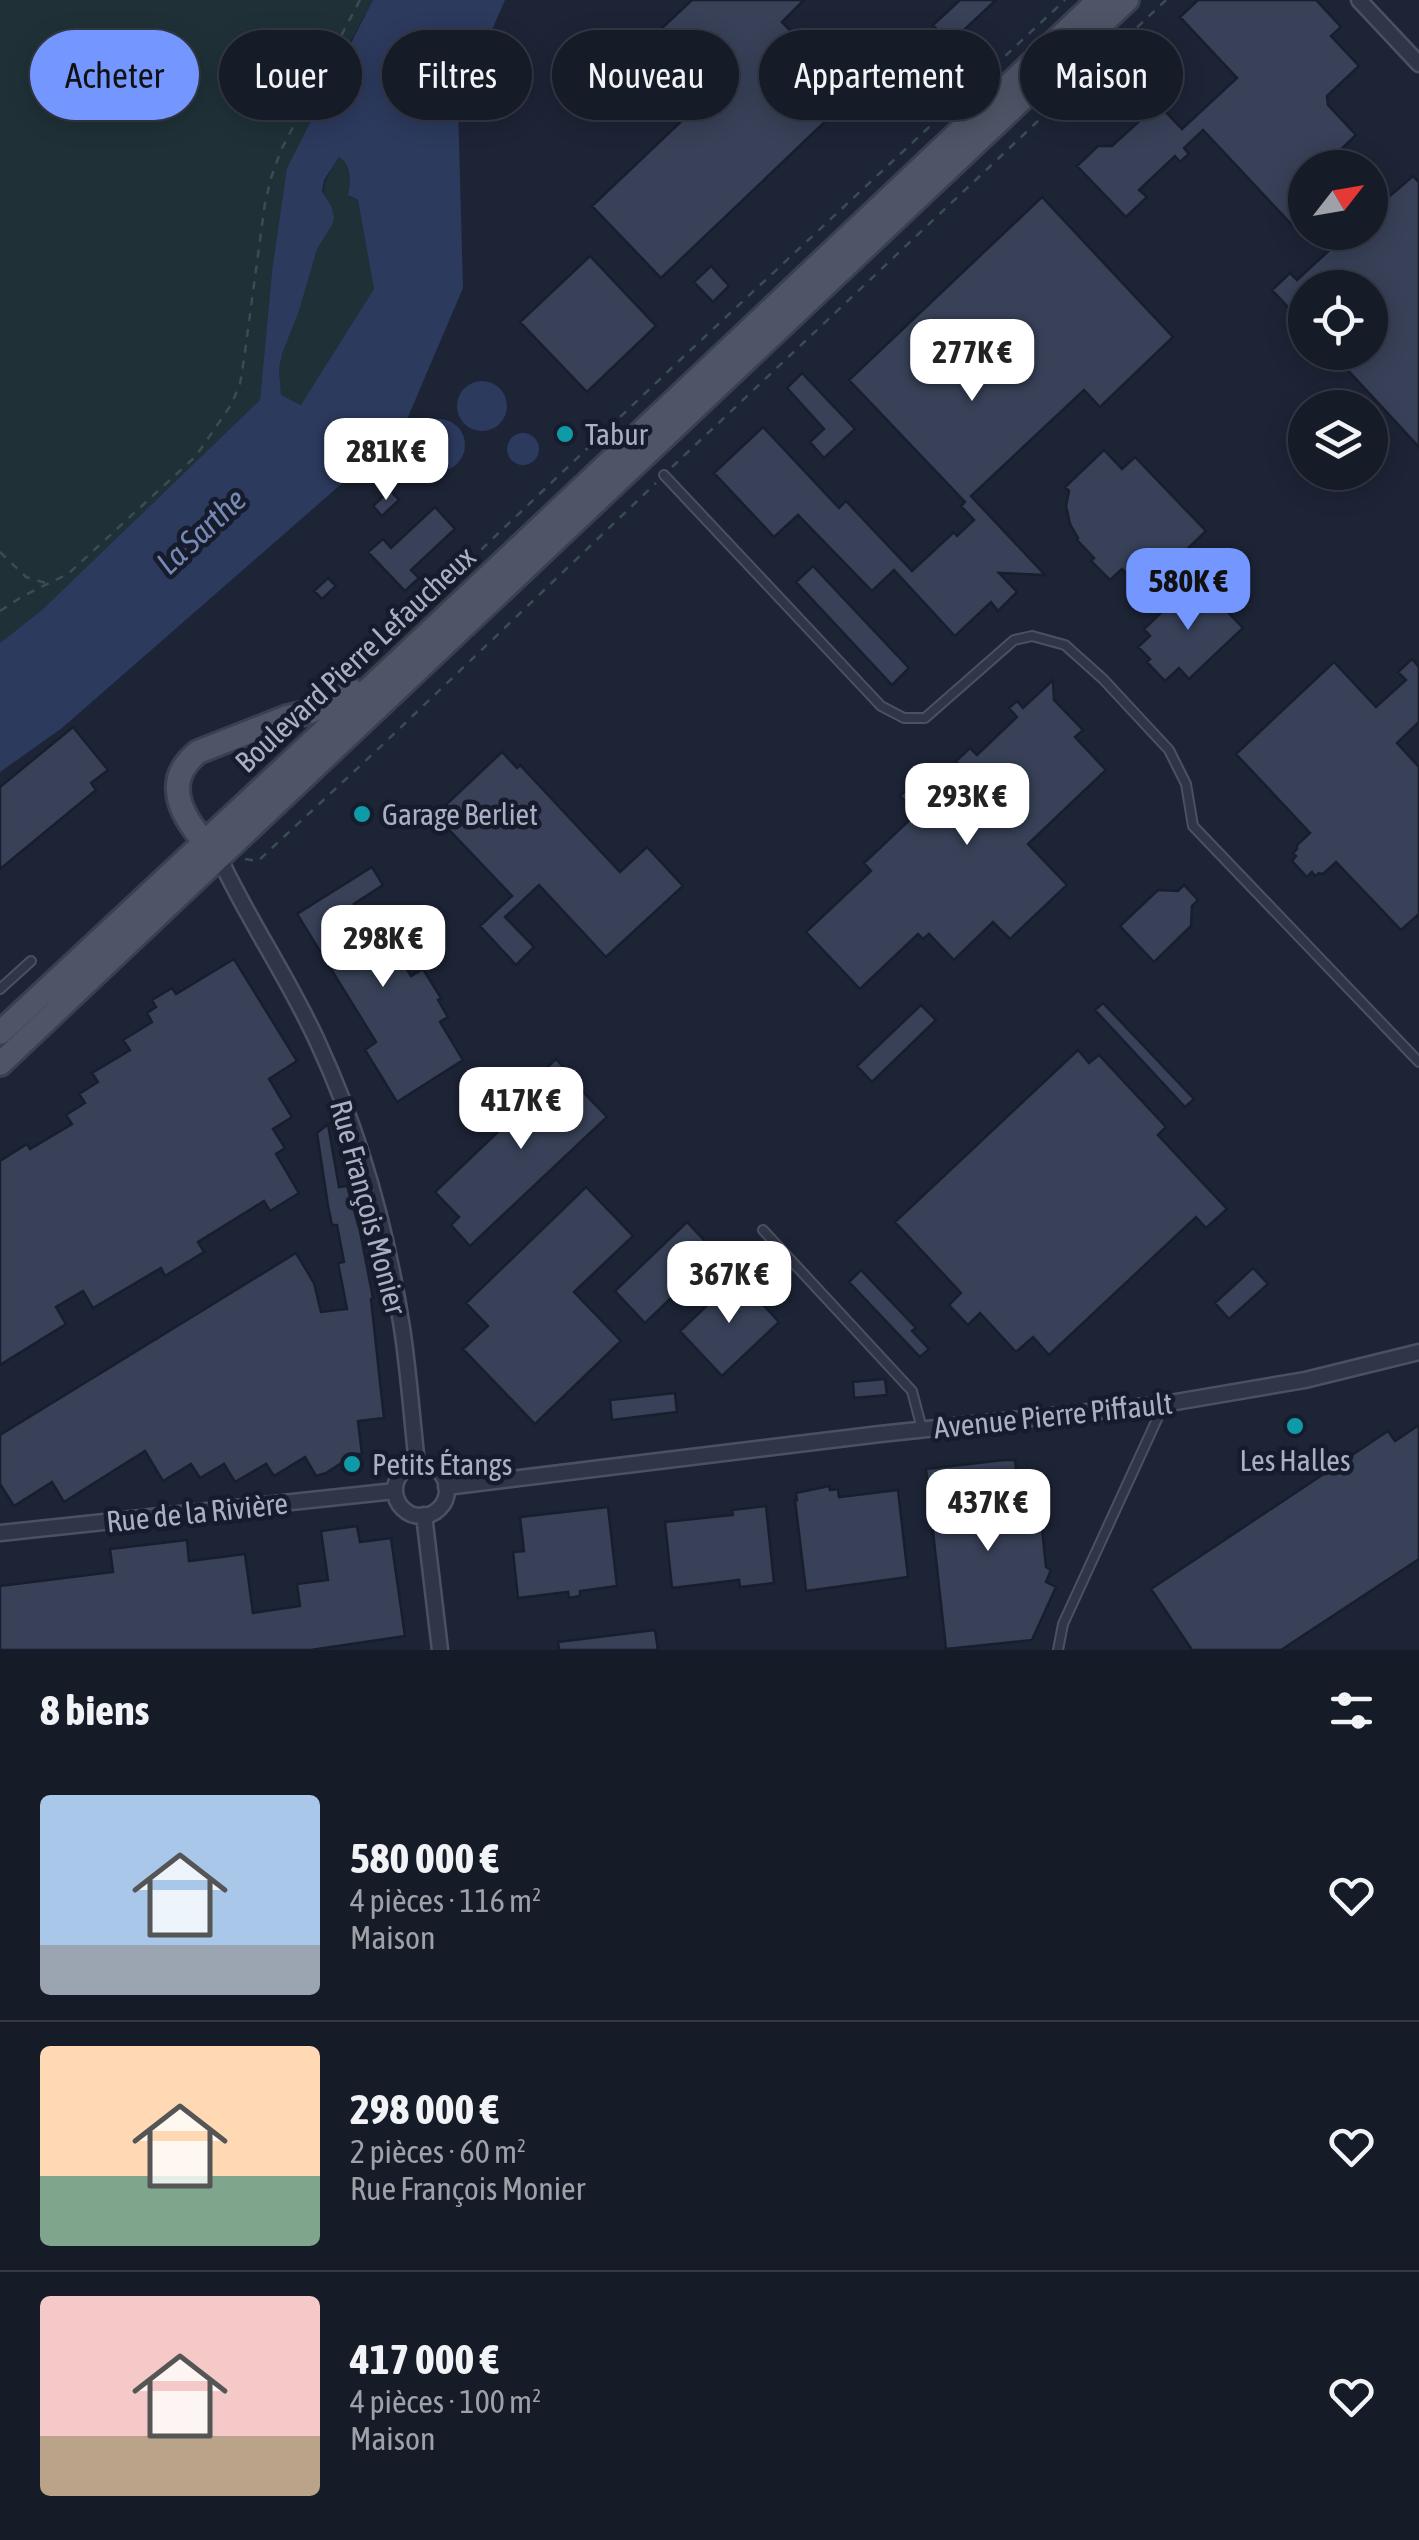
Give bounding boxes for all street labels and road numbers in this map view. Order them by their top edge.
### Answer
street label: Boulevard Pierre Lefaucheux [228,539,482,779]
street label: Rue François Monier [324,1096,414,1319]
street label: Avenue Pierre Piffault [932,1386,1174,1444]
street label: Rue de la Rivière [105,1486,289,1538]

